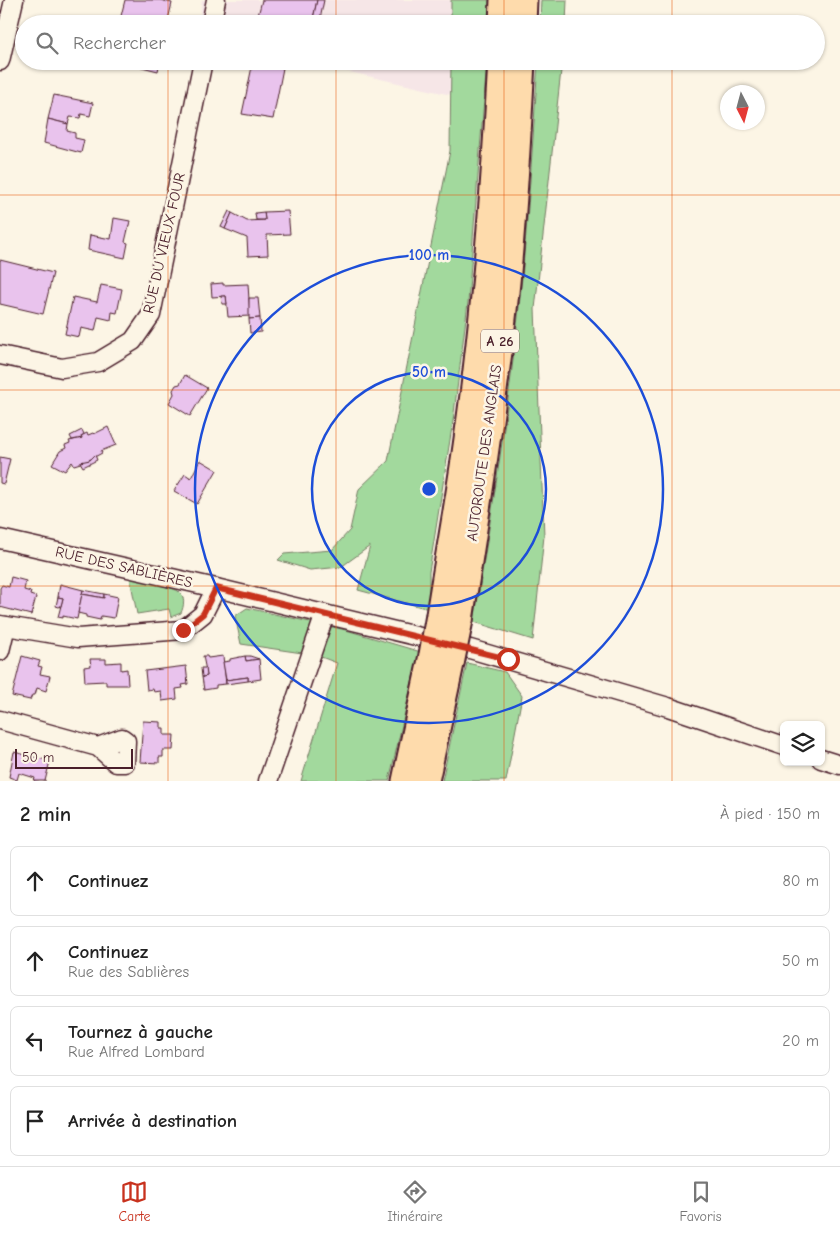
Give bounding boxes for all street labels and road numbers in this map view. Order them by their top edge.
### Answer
street label: RUE DU VIEUX FOUR [139,171,189,315]
road number: A 26 [481,330,519,352]
street label: AUTOROUTE DES ANGLAIS [463,364,505,542]
street label: RUE DES SABLIÈRES [54,541,195,592]

